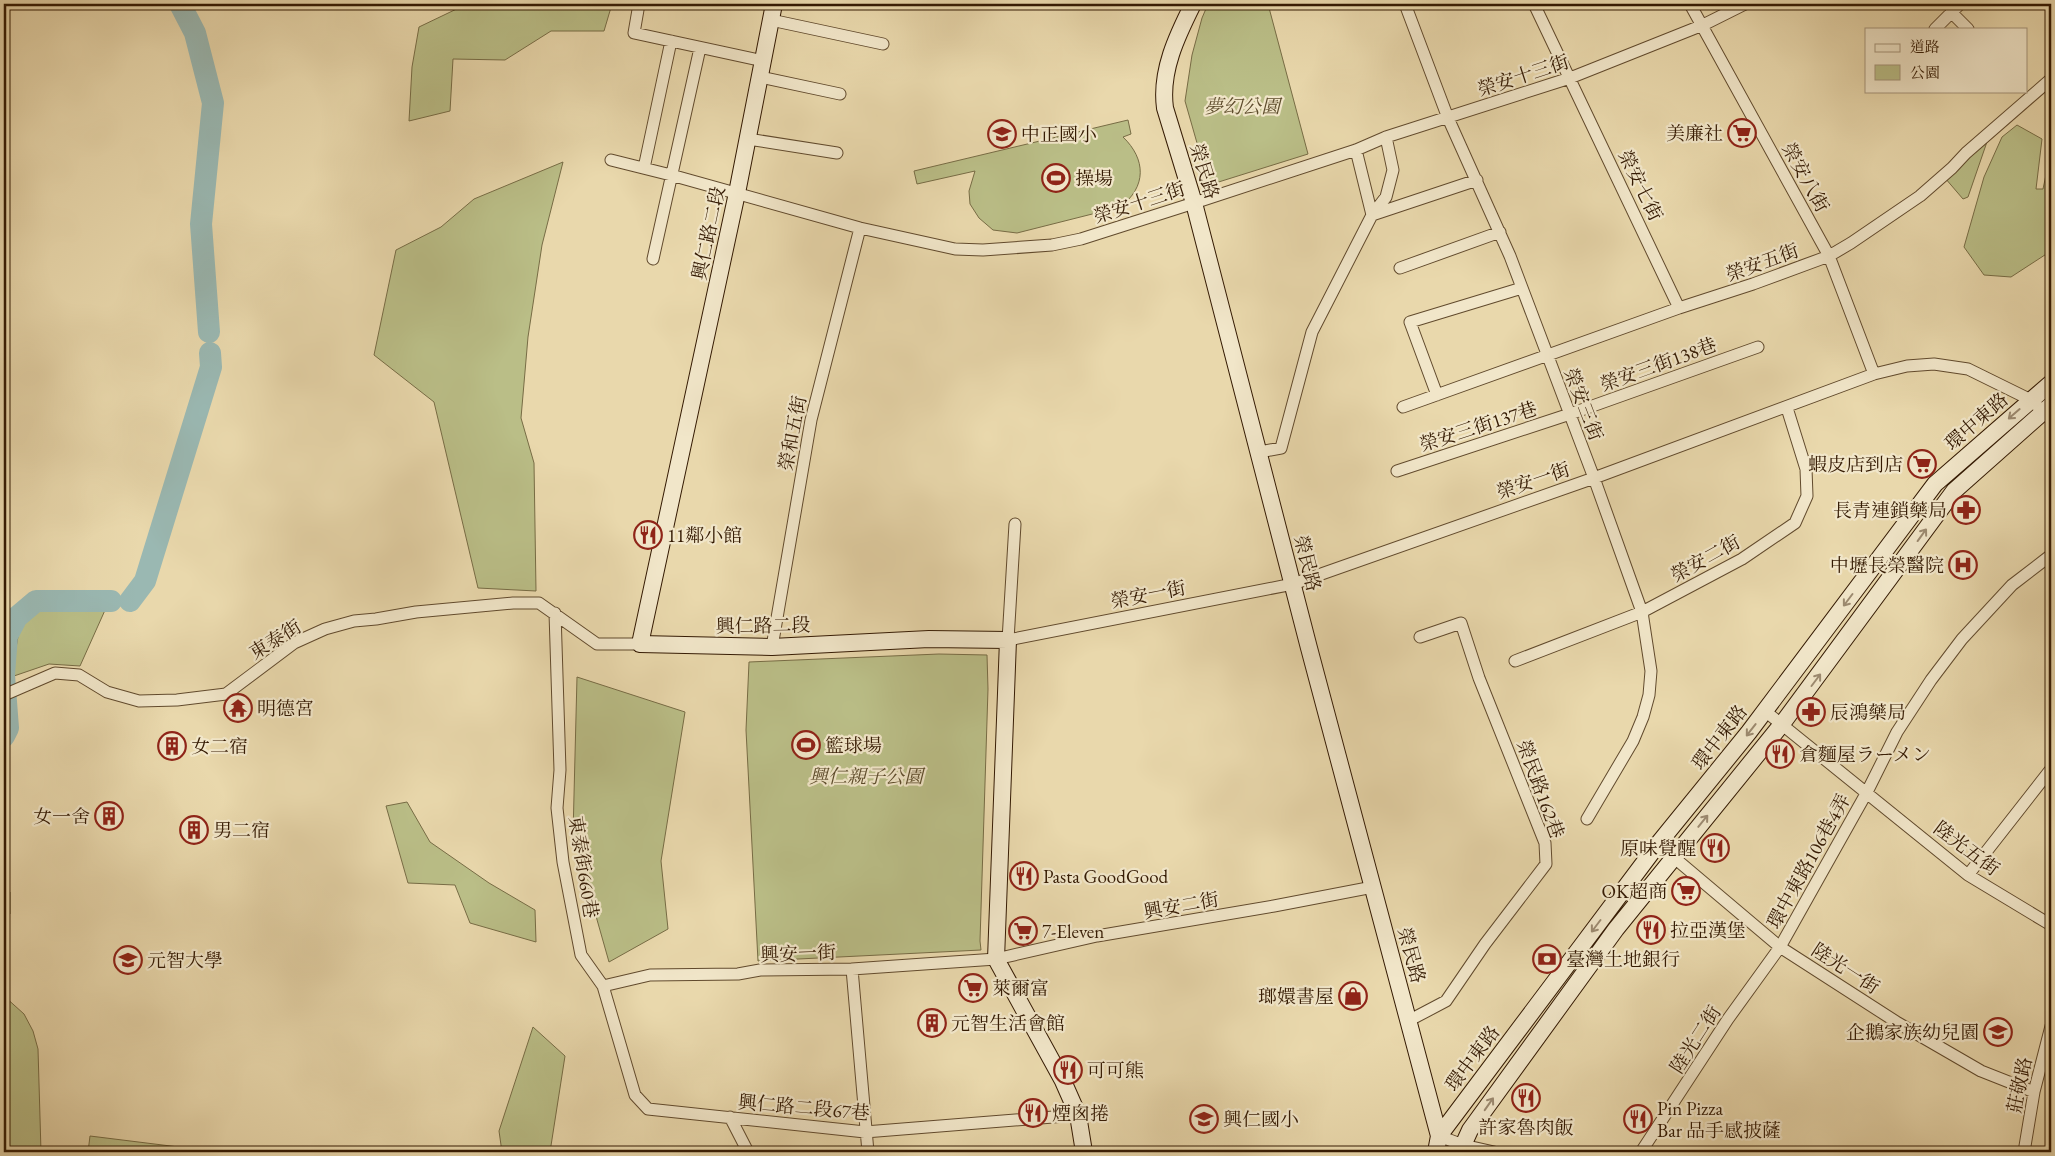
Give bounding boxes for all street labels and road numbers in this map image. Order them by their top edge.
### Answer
street label: 榮安十三街 [1474,49,1572,102]
street label: 榮安八街 [1776,138,1835,217]
street label: 榮民路 [1184,140,1225,202]
street label: 榮安七街 [1613,146,1668,225]
street label: 榮安十三街 [1090,176,1188,229]
street label: 興仁路二段 [686,184,731,282]
street label: 榮安五街 [1722,238,1802,287]
street label: 榮安三街138巷 [1596,332,1720,397]
street label: 榮安三街 [1558,364,1609,444]
street label: 環中東路 [1939,387,2013,456]
street label: 榮和五街 [773,393,812,473]
street label: 榮安三街137巷 [1416,396,1540,457]
street label: 榮安一街 [1493,456,1573,505]
street label: 榮安二街 [1666,529,1745,588]
street label: 榮民路 [1288,532,1327,594]
street label: 榮安一街 [1108,575,1188,614]
street label: 興仁路二段 [715,612,811,639]
street label: 東泰街 [244,614,306,665]
street label: 環中東路 [1686,700,1753,775]
street label: 榮民路162巷 [1511,736,1570,842]
street label: 環中東路106巷4弄 [1761,789,1856,933]
street label: 東泰街660巷 [563,814,604,920]
street label: 陸光五街 [1929,816,2005,881]
street label: 興安二街 [1141,887,1221,924]
street label: 榮民路 [1392,924,1431,986]
street label: 陸光一街 [1807,937,1884,1000]
street label: 興安一街 [760,940,836,967]
street label: 陸光二街 [1664,1001,1727,1078]
street label: 環中東路 [1440,1020,1505,1096]
street label: 莊敬路 [2001,1055,2038,1116]
street label: 興仁路二段67巷 [737,1089,871,1126]

